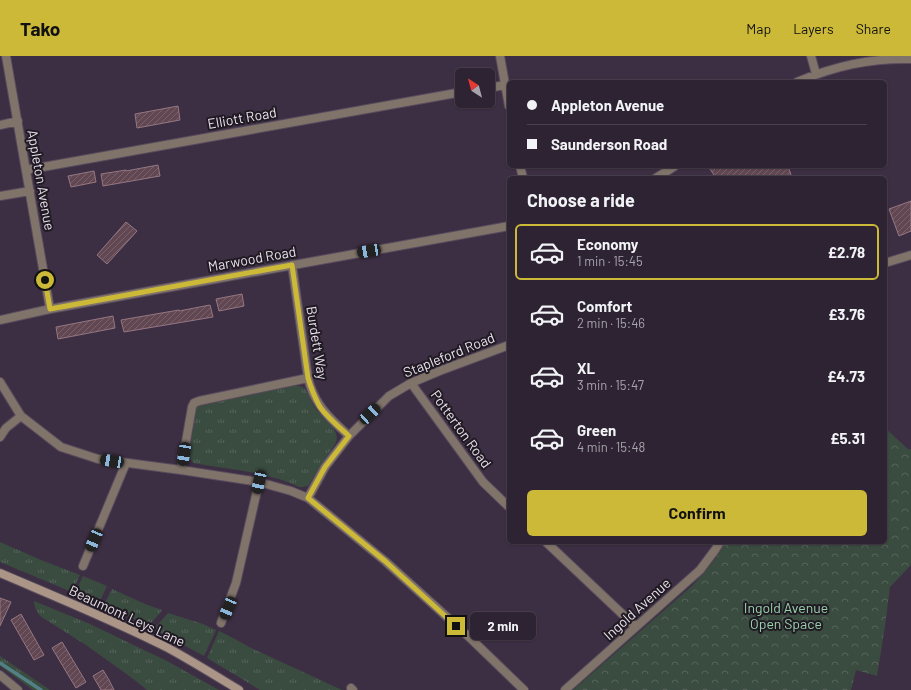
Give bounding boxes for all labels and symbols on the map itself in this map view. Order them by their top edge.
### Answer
north arrow [455,68,495,108]
street label: Elliott Road [206,103,278,132]
street label: Appleton Avenue [24,128,59,232]
street label: Marwood Road [207,242,297,275]
car [356,243,382,259]
route start [36,271,54,289]
street label: Burdett Way [303,305,332,381]
street label: Stapleford Road [401,328,497,381]
street label: Potterton Road [427,386,495,471]
car [357,401,383,427]
car [176,441,192,467]
car [99,453,125,469]
car [251,469,267,495]
car [84,527,104,553]
street label: Ingold Avenue [600,574,674,643]
street label: Beaumont Leys Lane [66,581,188,650]
car [218,595,238,621]
park label: Ingold Avenue Open Space [744,599,828,632]
callout: 2 min [470,612,536,640]
route end [447,617,465,635]

